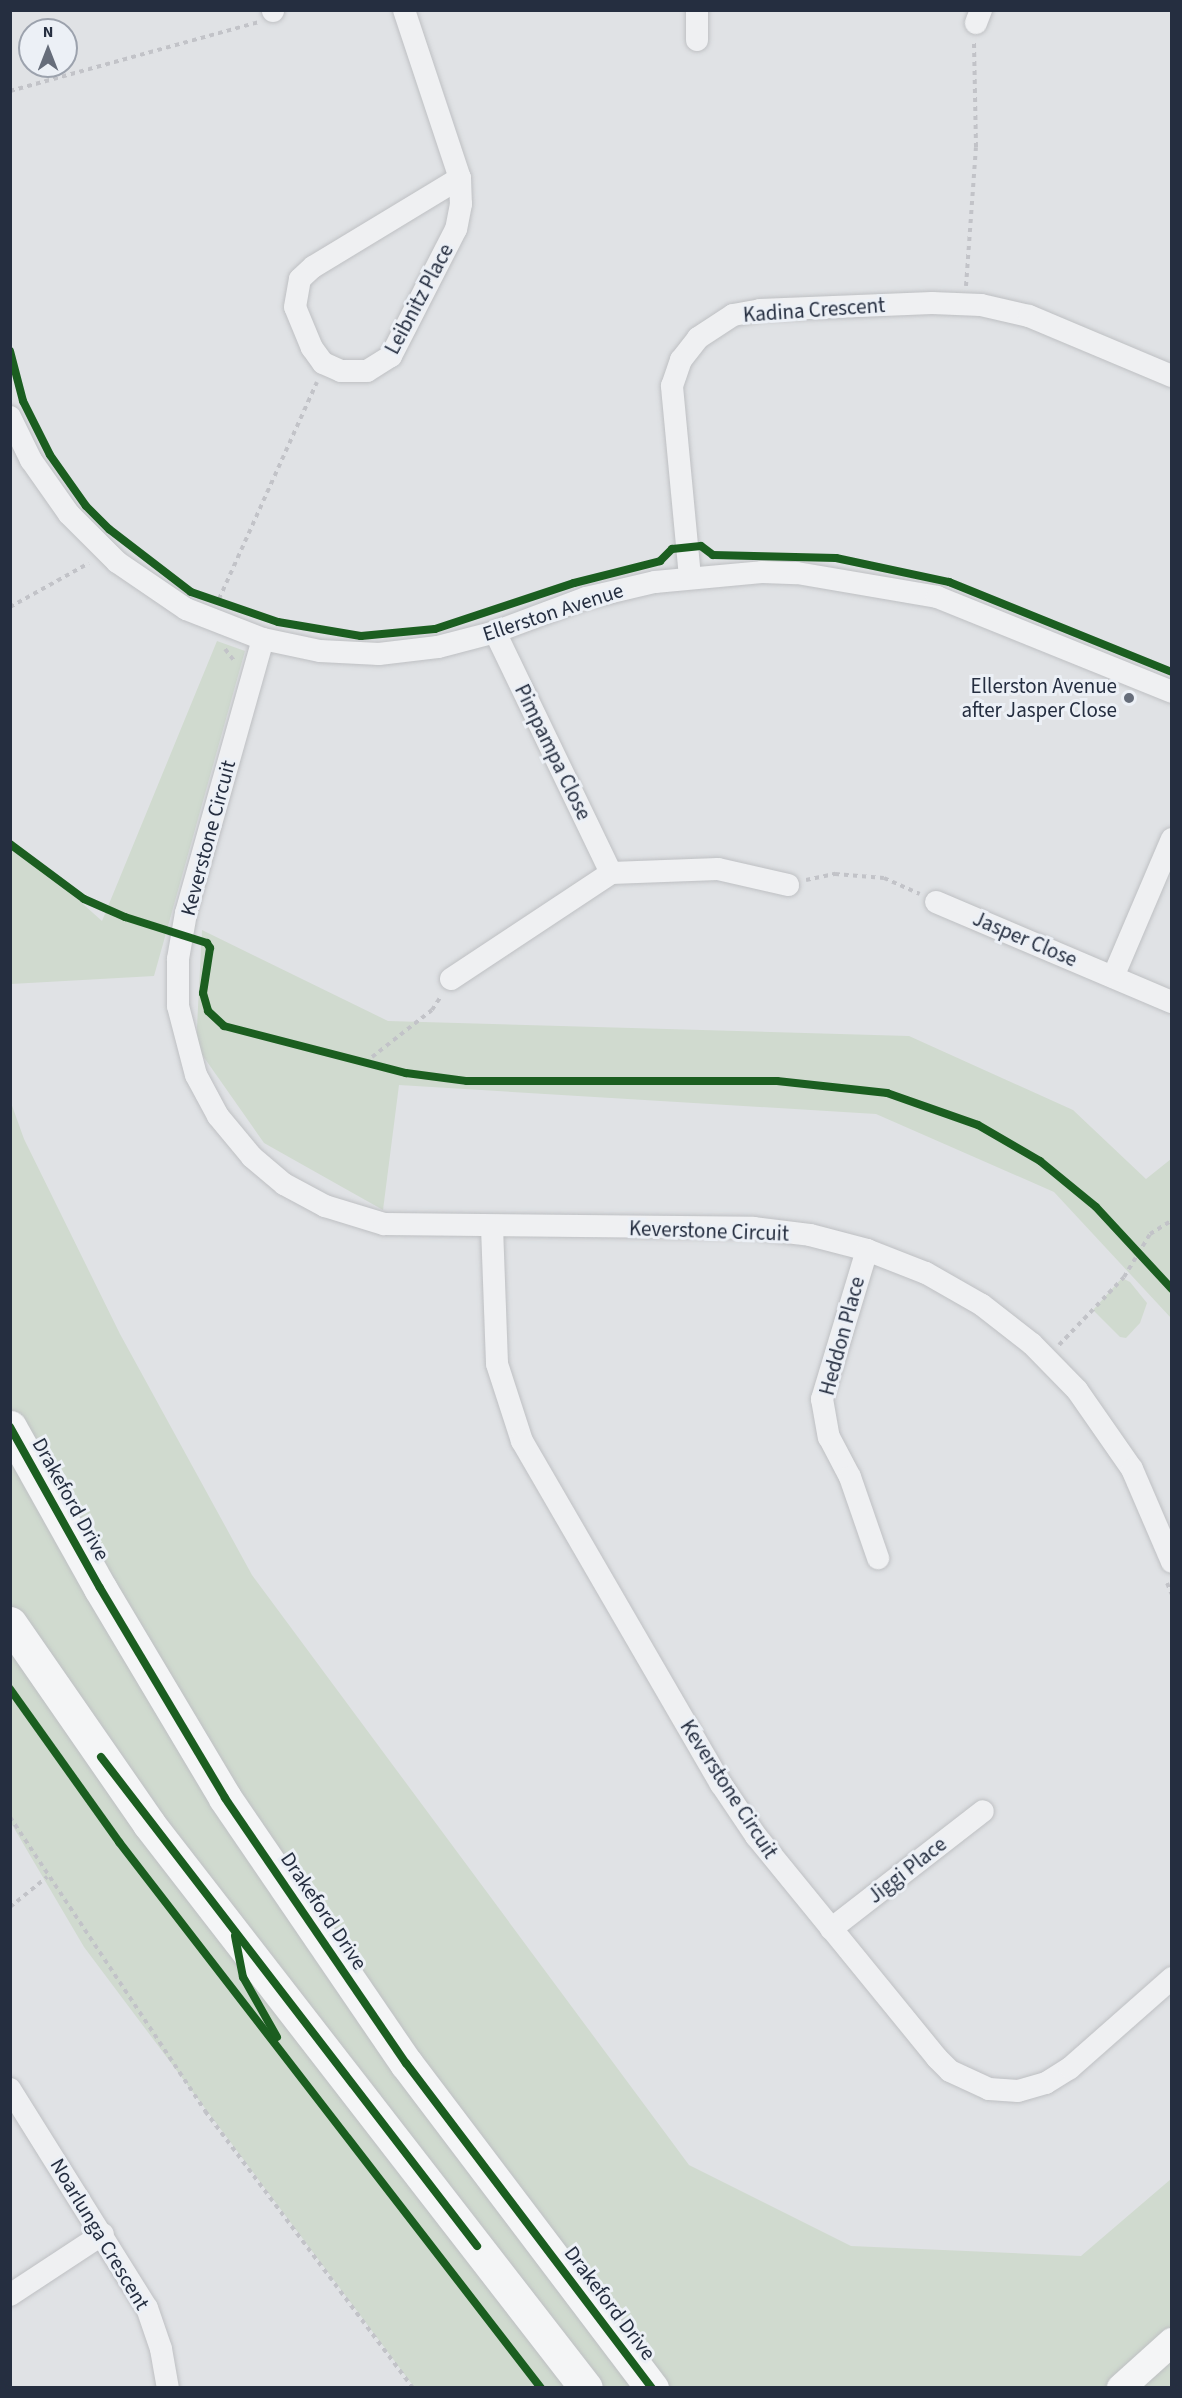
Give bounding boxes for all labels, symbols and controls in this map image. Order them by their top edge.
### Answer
north arrow [18,18,78,78]
text: N [43,21,53,43]
street label: Leibnitz Place [379,239,459,359]
street label: Kadina Crescent [742,292,886,328]
street label: Ellerston Avenue [479,577,627,647]
place label: Ellerston Avenue after Jasper Close [961,673,1117,723]
street label: Pimpampa Close [509,680,597,824]
marker: Ellerston Avenue after Jasper Close [1122,691,1136,705]
street label: Keverstone Circuit [175,757,241,919]
street label: Jasper Close [969,906,1081,972]
street label: Keverstone Circuit [629,1216,789,1246]
street label: Heddon Place [814,1274,870,1398]
street label: Drakeford Drive [27,1433,115,1565]
street label: Keverstone Circuit [675,1715,783,1863]
street label: Jiggi Place [863,1831,951,1909]
street label: Drakeford Drive [275,1847,373,1975]
street label: Noarlunga Crescent [45,2154,155,2314]
street label: Drakeford Drive [559,2241,661,2365]

